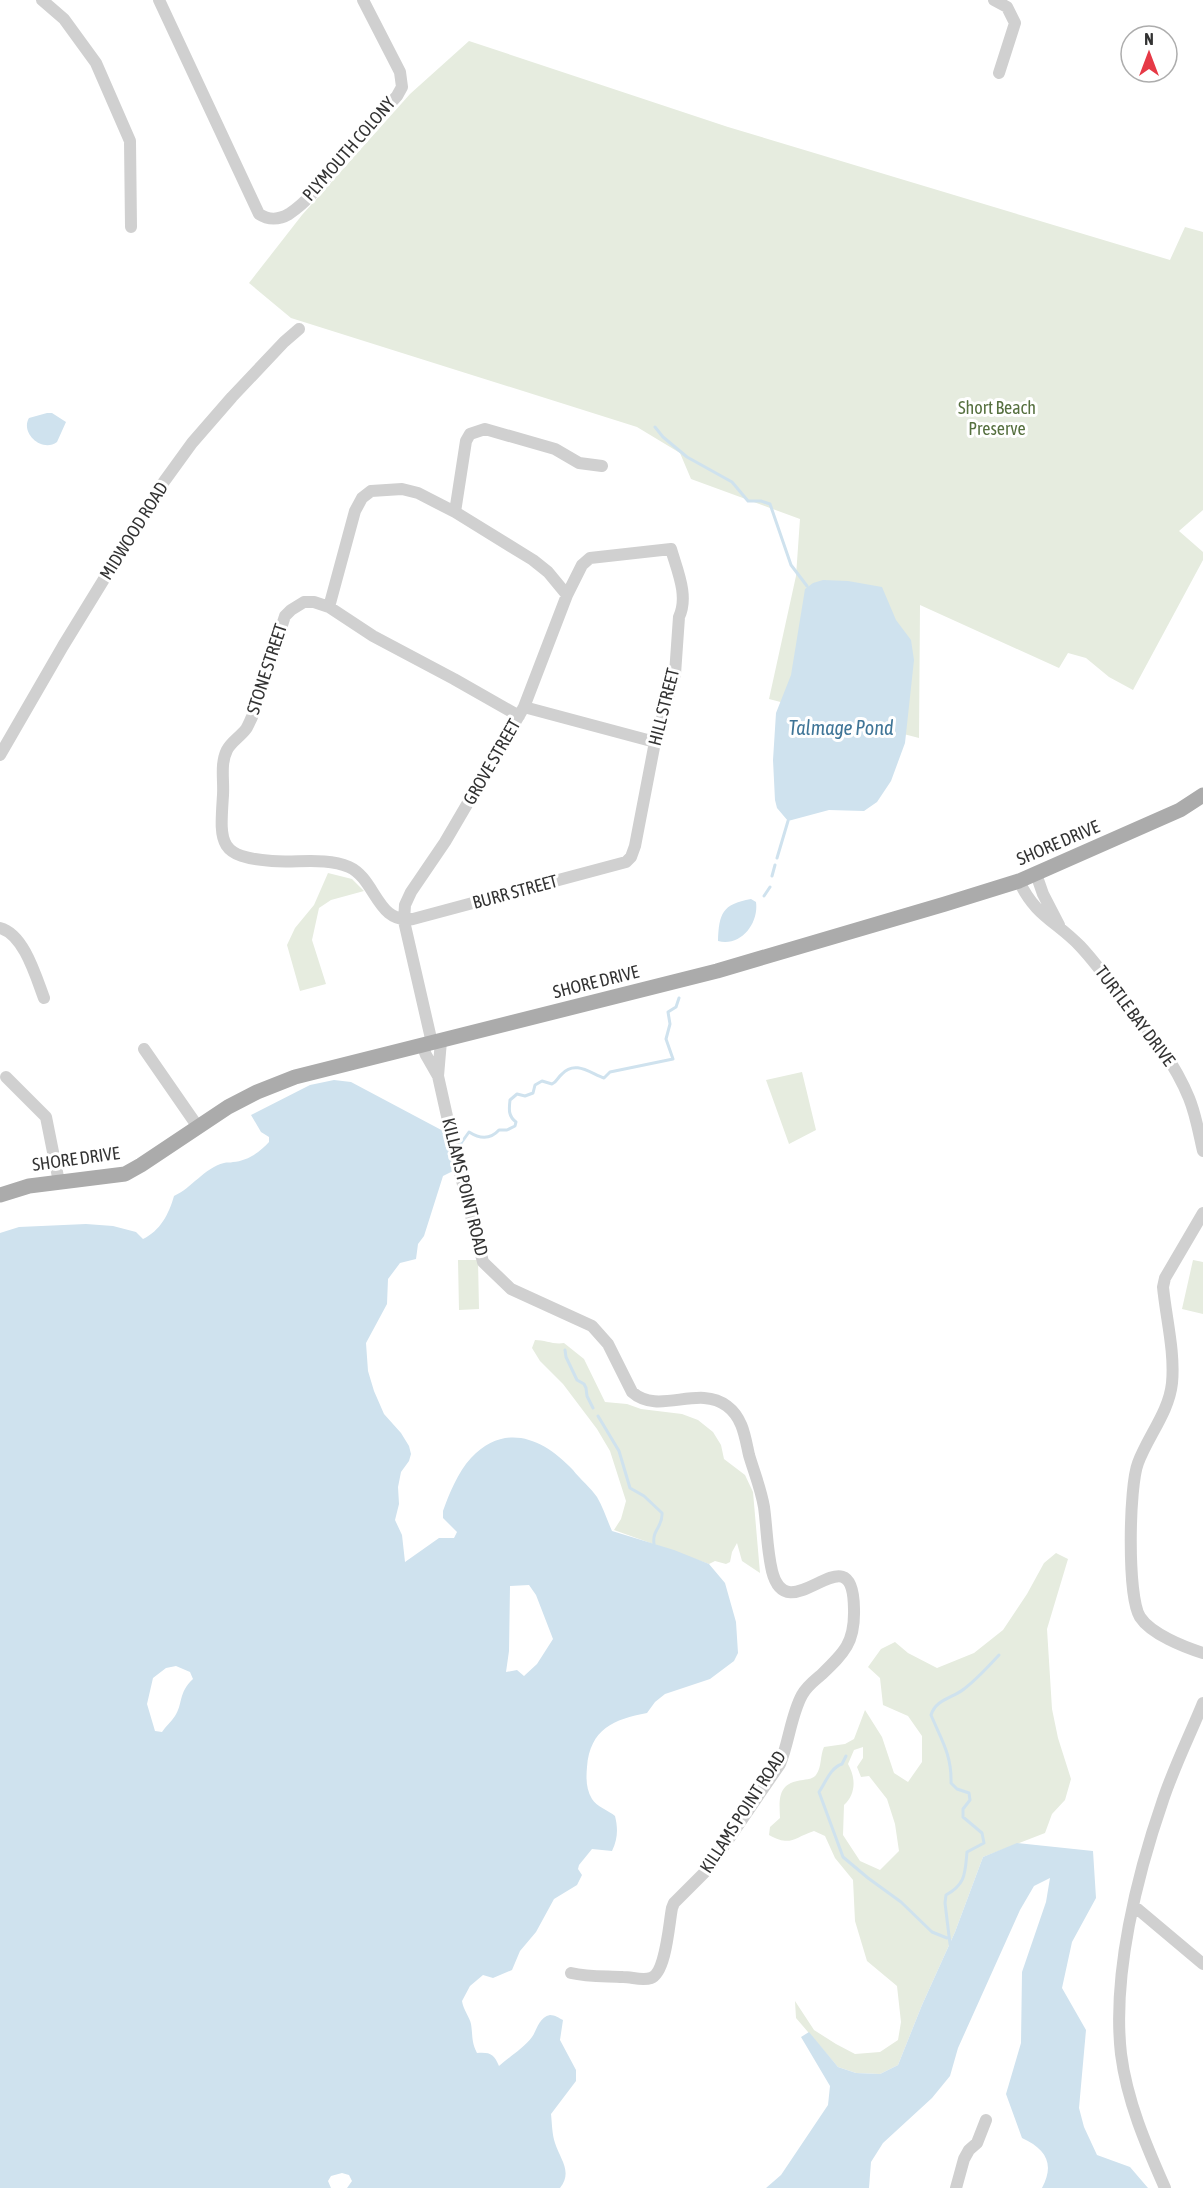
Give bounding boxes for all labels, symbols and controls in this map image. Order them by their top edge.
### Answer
north arrow [1119,24,1179,84]
text: N [1144,30,1154,48]
street label: PLYMOUTH COLONY [298,93,399,205]
park label: Short Beach Preserve [958,397,1036,439]
street label: MIDWOOD ROAD [95,478,172,583]
street label: STONE STREET [242,621,291,717]
street label: HILL STREET [644,666,683,748]
street label: GROVE STREET [459,715,525,808]
water label: Talmage Pond [789,716,894,739]
street label: SHORE DRIVE [1013,816,1103,869]
street label: BURR STREET [470,870,560,913]
street label: SHORE DRIVE [551,961,641,1002]
street label: TURTLE BAY DRIVE [1091,962,1180,1070]
street label: KILLAMS POINT ROAD [438,1116,493,1258]
street label: SHORE DRIVE [31,1142,121,1175]
street label: KILLAMS POINT ROAD [695,1747,790,1877]

